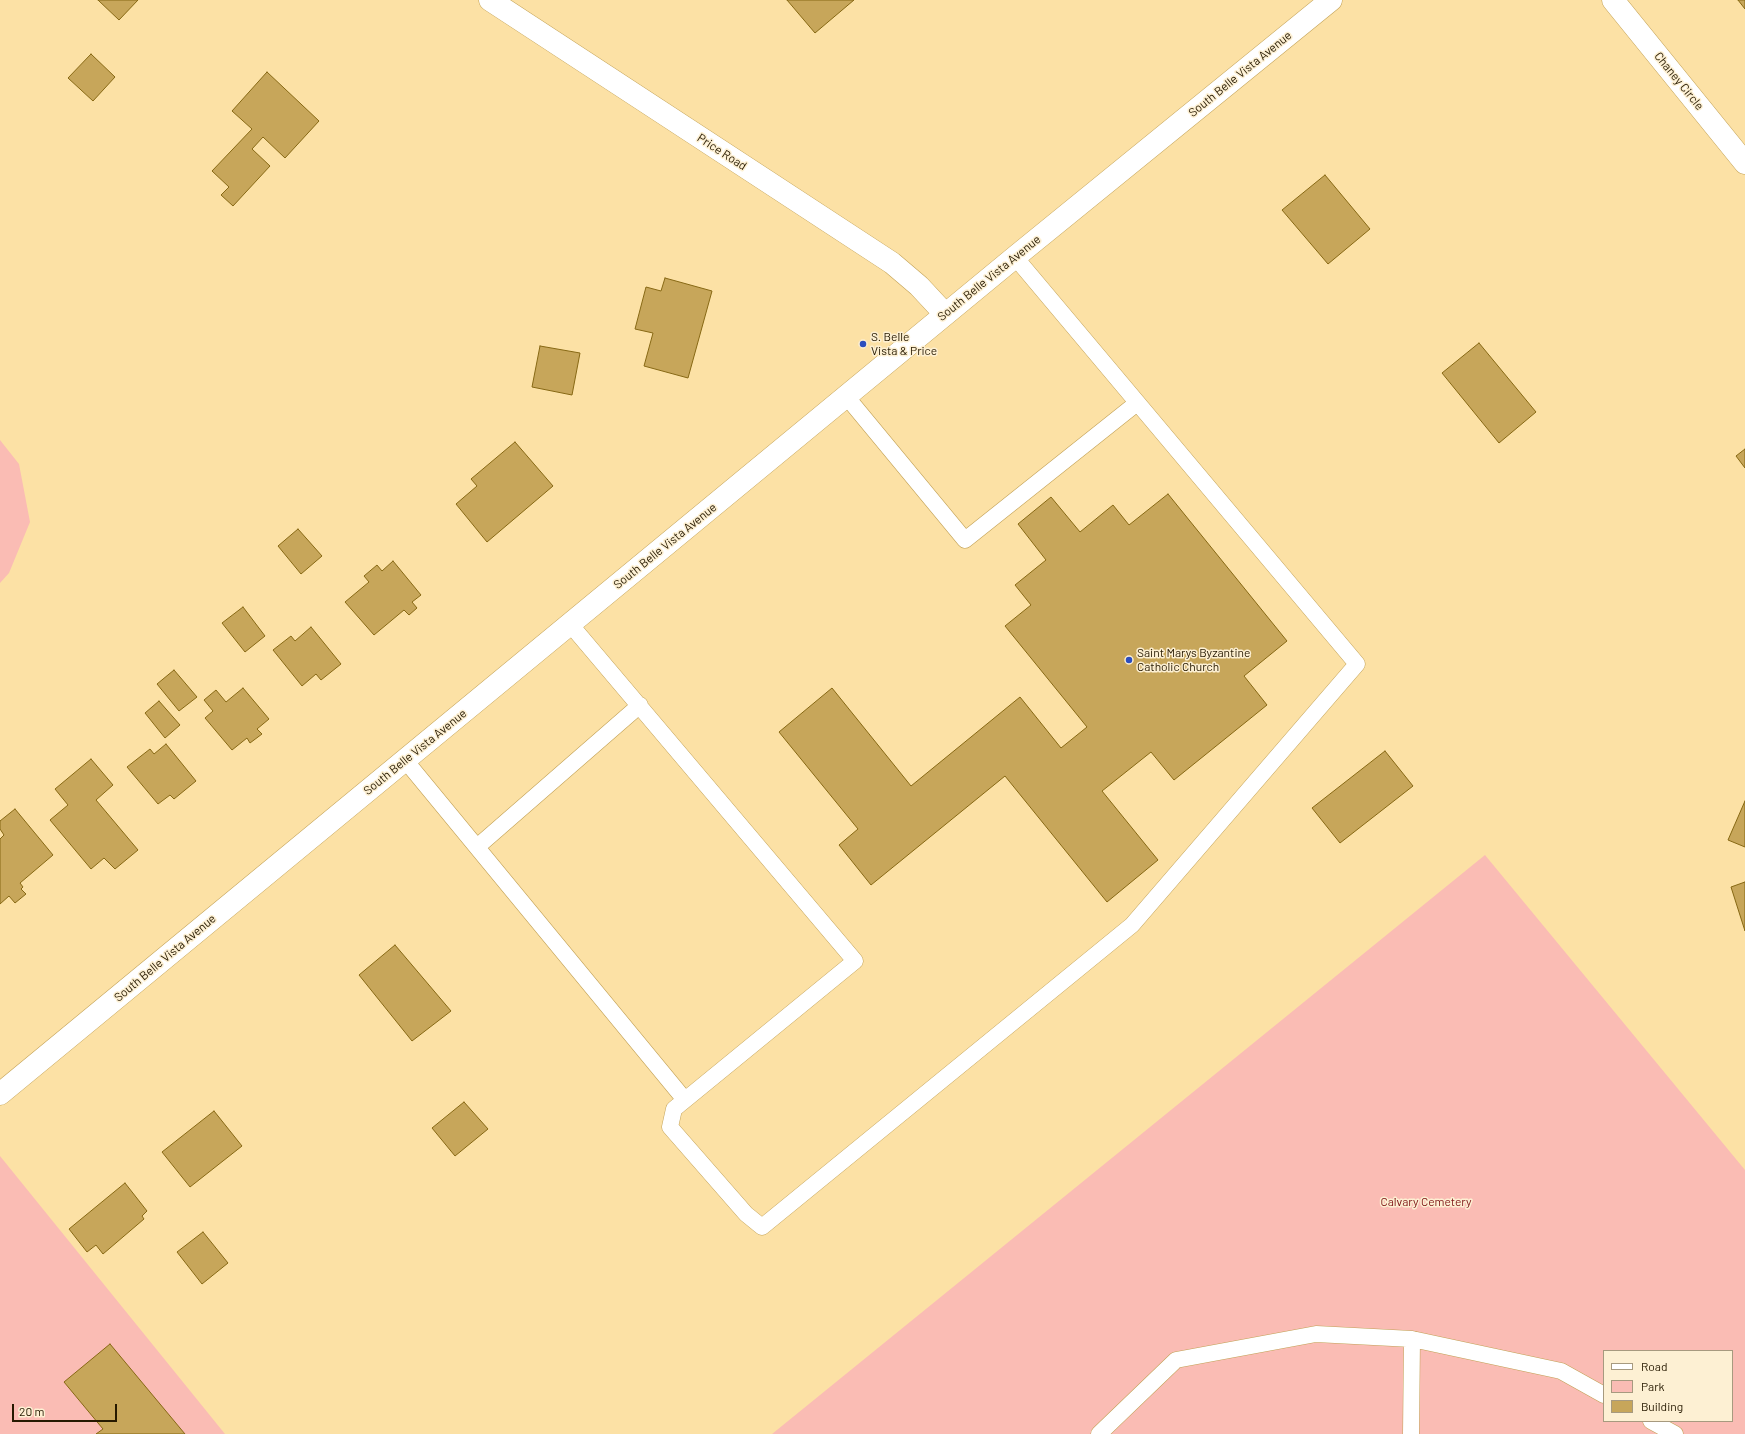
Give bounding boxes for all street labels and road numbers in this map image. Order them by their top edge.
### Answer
street label: South Belle Vista Avenue [1186,28,1294,120]
street label: Chaney Circle [1651,49,1707,113]
street label: Price Road [695,131,749,173]
street label: South Belle Vista Avenue [935,232,1043,324]
street label: South Belle Vista Avenue [611,500,719,592]
street label: South Belle Vista Avenue [361,706,469,798]
street label: South Belle Vista Avenue [111,911,219,1005]

